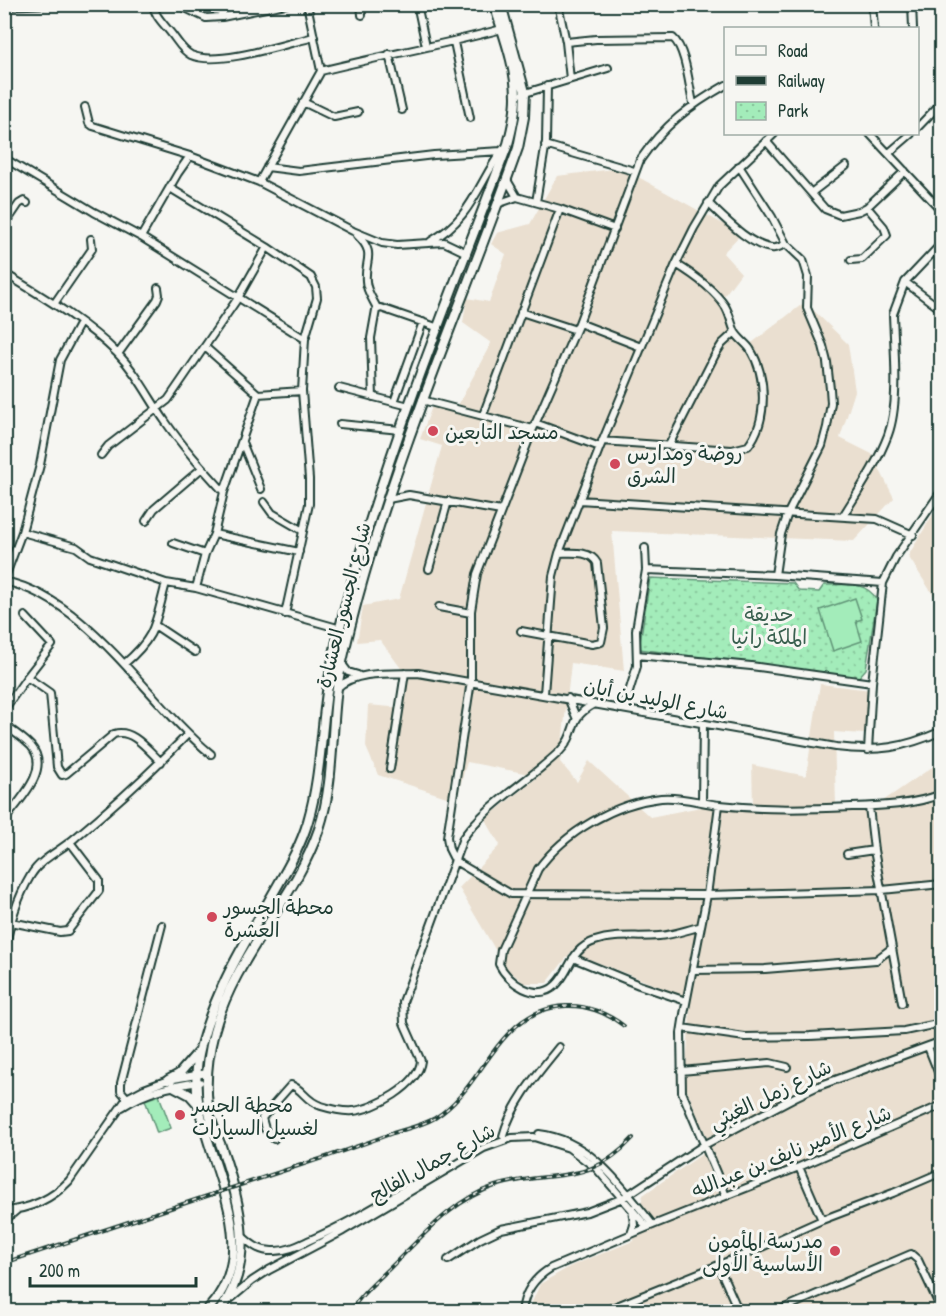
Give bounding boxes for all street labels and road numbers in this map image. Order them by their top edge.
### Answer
street label: شارع الجسور العشارة [309,519,378,691]
street label: شارع الوليد بن أبان [581,671,730,726]
street label: شارع زمل الغيثي [704,1053,838,1140]
street label: شارع الأمير نايف بن عبدالله [687,1099,895,1204]
street label: شارع جمال الفالح [364,1116,500,1209]

